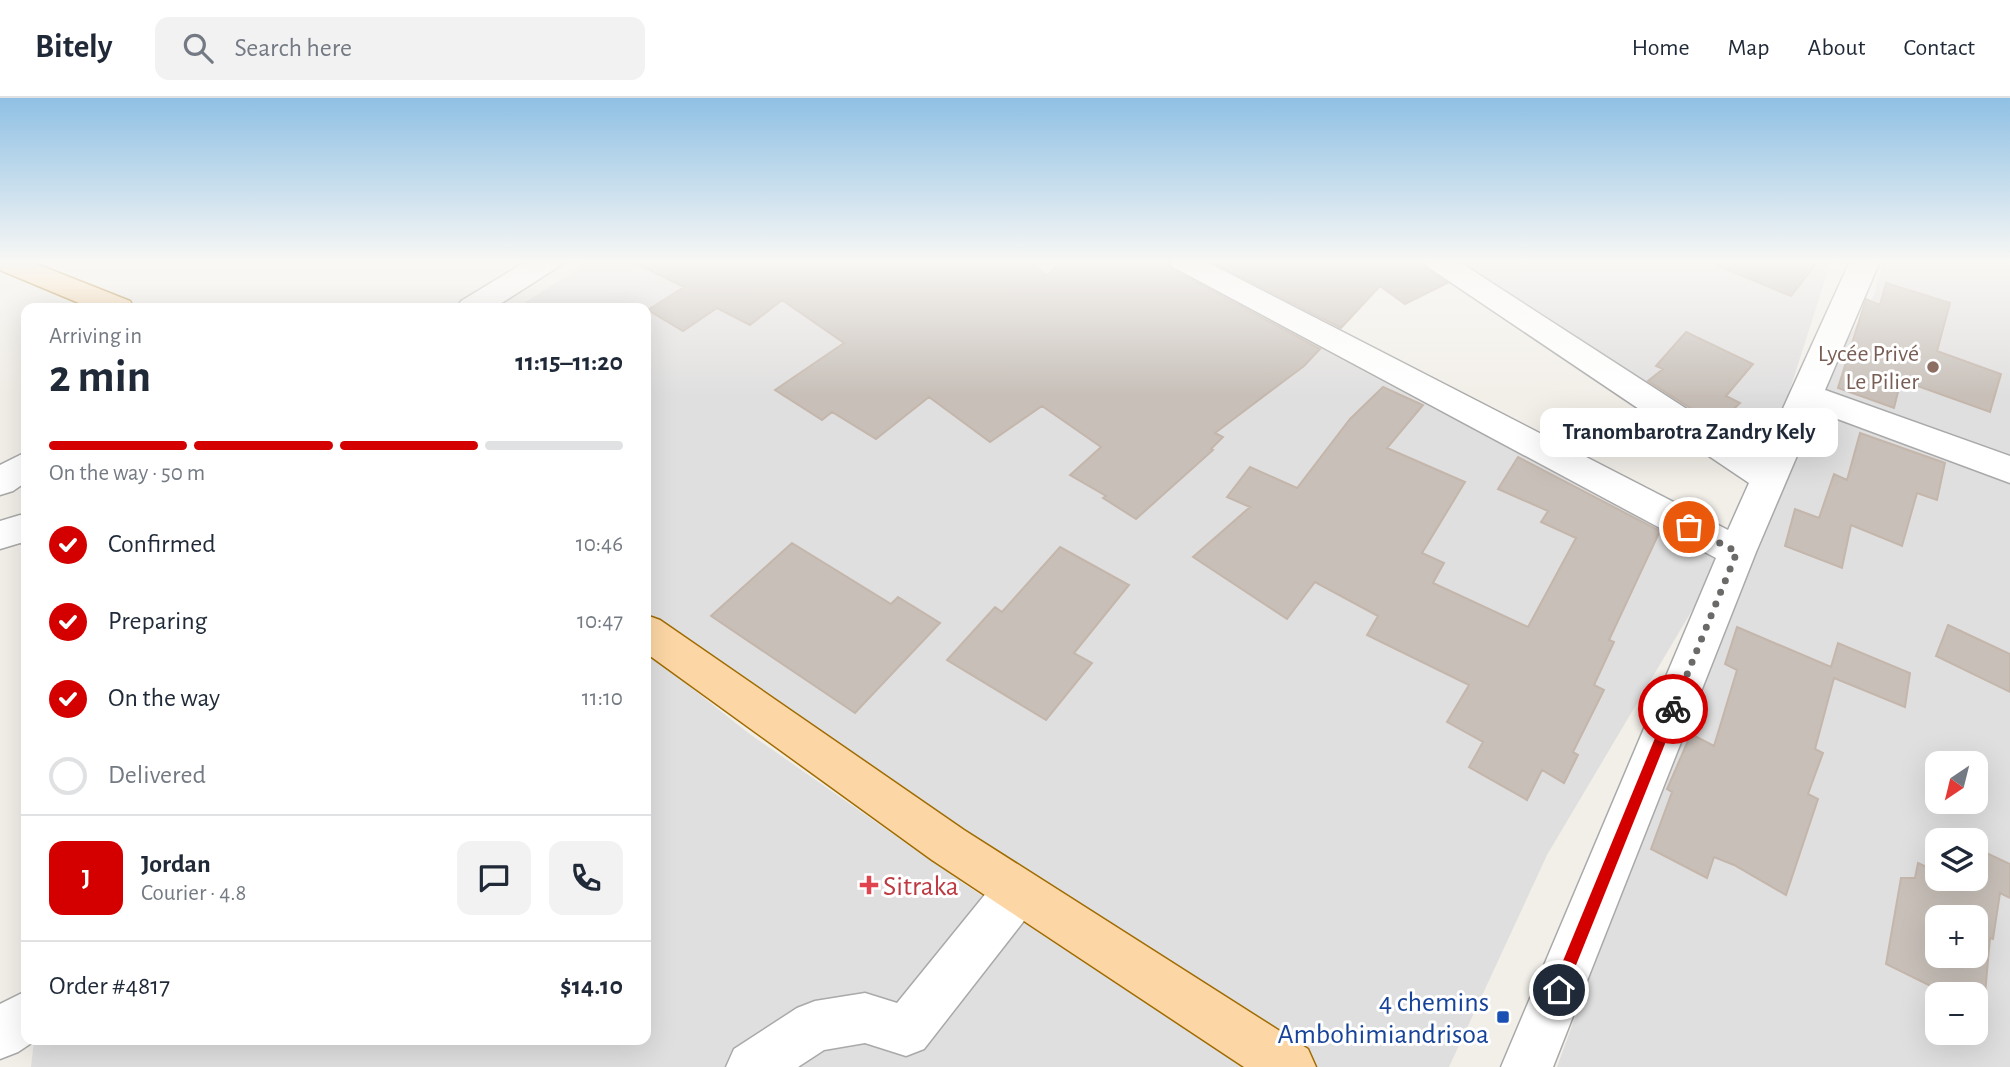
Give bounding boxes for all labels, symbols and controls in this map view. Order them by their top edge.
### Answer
search box [155,17,645,80]
icon: search [179,29,217,67]
text: Bitely [35,31,113,64]
text: Search here [235,35,352,61]
text: Home [1632,36,1690,60]
text: Map [1728,36,1770,60]
text: About [1808,36,1865,60]
text: Contact [1903,36,1975,60]
text: Arriving in [49,325,142,348]
place label: Lycée Privé Le Pilier [1818,342,1919,394]
text: 11:15–11:20 [515,349,623,375]
text: 2 min [49,354,151,400]
marker: Lycée Privé Le Pilier [1925,359,1941,375]
callout: Tranombarotra Zandry Kely [1540,408,1838,457]
text: Tranombarotra Zandry Kely [1562,421,1816,444]
text: On the way · 50 m [49,462,205,485]
pin [1659,497,1719,557]
icon: bag [1670,508,1708,546]
icon: check [49,526,87,564]
text: Confirmed [108,531,216,557]
text: 10:46 [576,533,623,556]
icon: check [49,603,87,641]
text: Preparing [108,608,207,634]
text: 10:47 [577,610,623,633]
courier [1638,674,1708,744]
icon: check [49,680,87,718]
text: On the way [108,685,220,711]
text: 11:10 [582,687,623,710]
icon: bike [1654,690,1692,728]
north arrow [1925,751,1988,814]
map controls [1925,751,1988,1045]
text: Delivered [108,762,206,788]
button: layers [1925,828,1988,891]
button: chat [457,841,531,915]
button: phone [549,841,623,915]
text: Jordan [141,851,211,877]
text: J [82,865,90,891]
place label: Sitraka [883,873,959,901]
marker: Sitraka [861,877,877,893]
text: Courier · 4.8 [141,882,246,905]
button: + [1925,905,1988,968]
pin [1529,960,1589,1020]
icon: home [1540,971,1578,1009]
text: Order #4817 [49,973,170,999]
text: $14.10 [560,973,623,999]
button: − [1925,982,1988,1045]
place label: 4 chemins Ambohimiandrisoa [1278,989,1489,1049]
marker: 4 chemins Ambohimiandrisoa [1495,1009,1511,1025]

